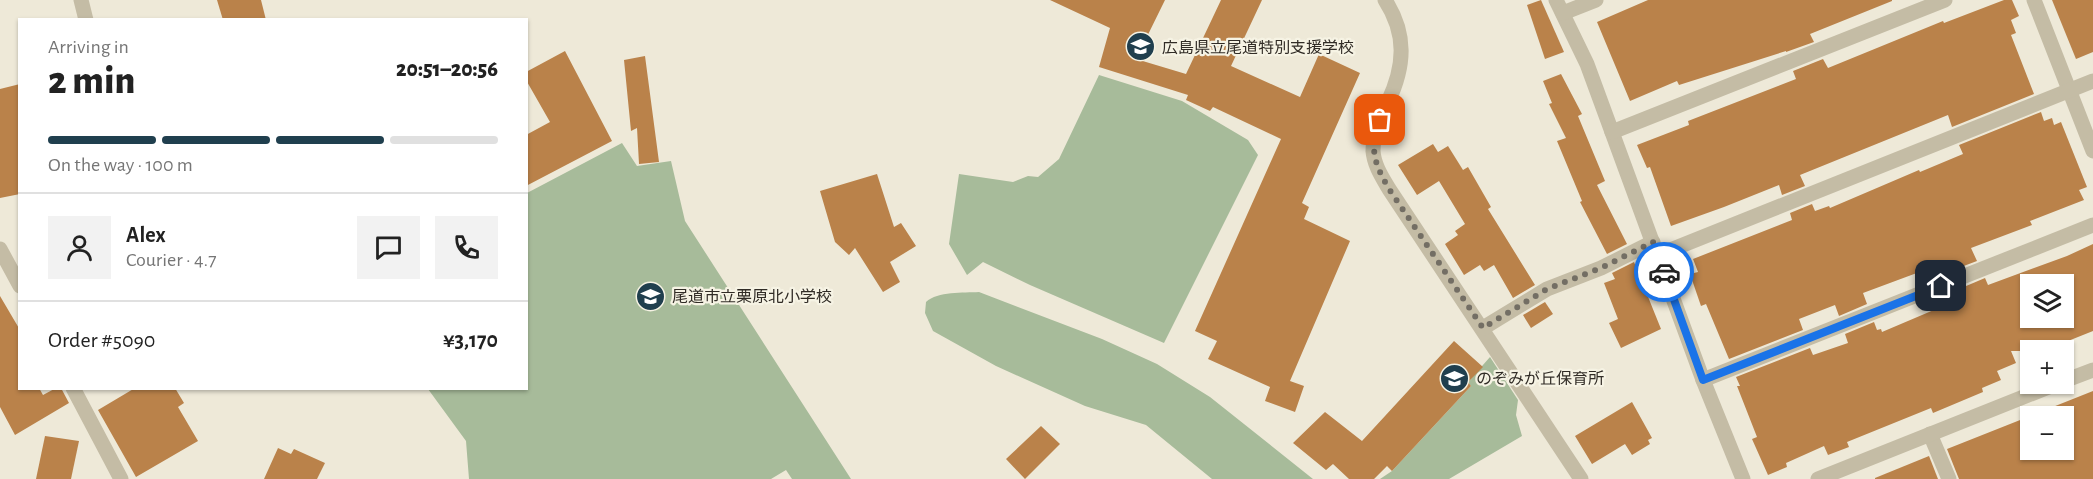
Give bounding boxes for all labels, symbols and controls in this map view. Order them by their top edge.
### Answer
school or university icon: 広島県立尾道特別支援学校 [1125,31,1157,63]
text: Arriving in [48,37,129,57]
place label: 広島県立尾道特別支援学校 [1162,39,1354,56]
text: 20:51–20:56 [396,58,498,80]
text: 2 min [48,62,135,101]
pin [1354,94,1405,145]
icon: bag [1363,103,1396,136]
text: On the way · 100 m [48,155,193,175]
button: person [48,216,111,279]
button: chat [357,216,420,279]
button: phone [435,216,498,279]
text: Alex [126,224,166,246]
courier [1634,242,1694,302]
text: Courier · 4.7 [126,250,217,270]
icon: car [1648,256,1681,289]
pin [1915,260,1966,311]
icon: home [1924,269,1957,302]
map controls [2020,274,2074,460]
button: layers [2020,274,2074,328]
school or university icon: 尾道市立栗原北小学校 [635,280,667,312]
place label: 尾道市立栗原北小学校 [672,288,832,305]
text: Order #5090 [48,329,155,351]
text: ¥3,170 [443,329,498,351]
button: + [2020,340,2074,394]
school or university icon: のぞみが丘保育所 [1439,362,1471,394]
place label: のぞみが丘保育所 [1476,370,1604,387]
button: − [2020,406,2074,460]

